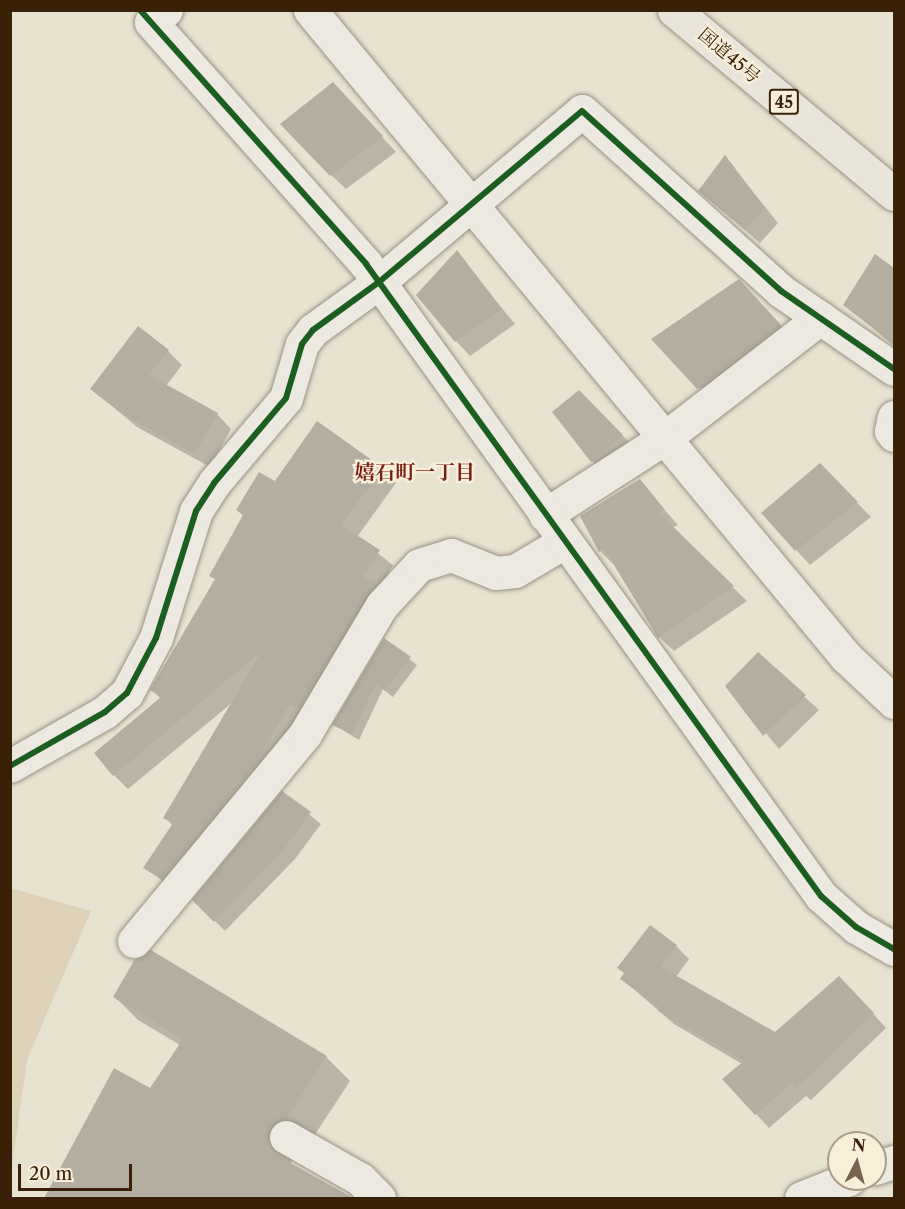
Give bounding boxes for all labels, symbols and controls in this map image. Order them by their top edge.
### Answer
street label: 国道45号 [694,24,764,88]
road number: 45 [768,89,800,115]
district label: 嬉石町一丁目 [355,460,475,484]
north arrow [827,1131,887,1191]
text: N [851,1134,867,1156]
scale bar [21,1152,135,1190]
text: 20 m [29,1163,72,1185]

